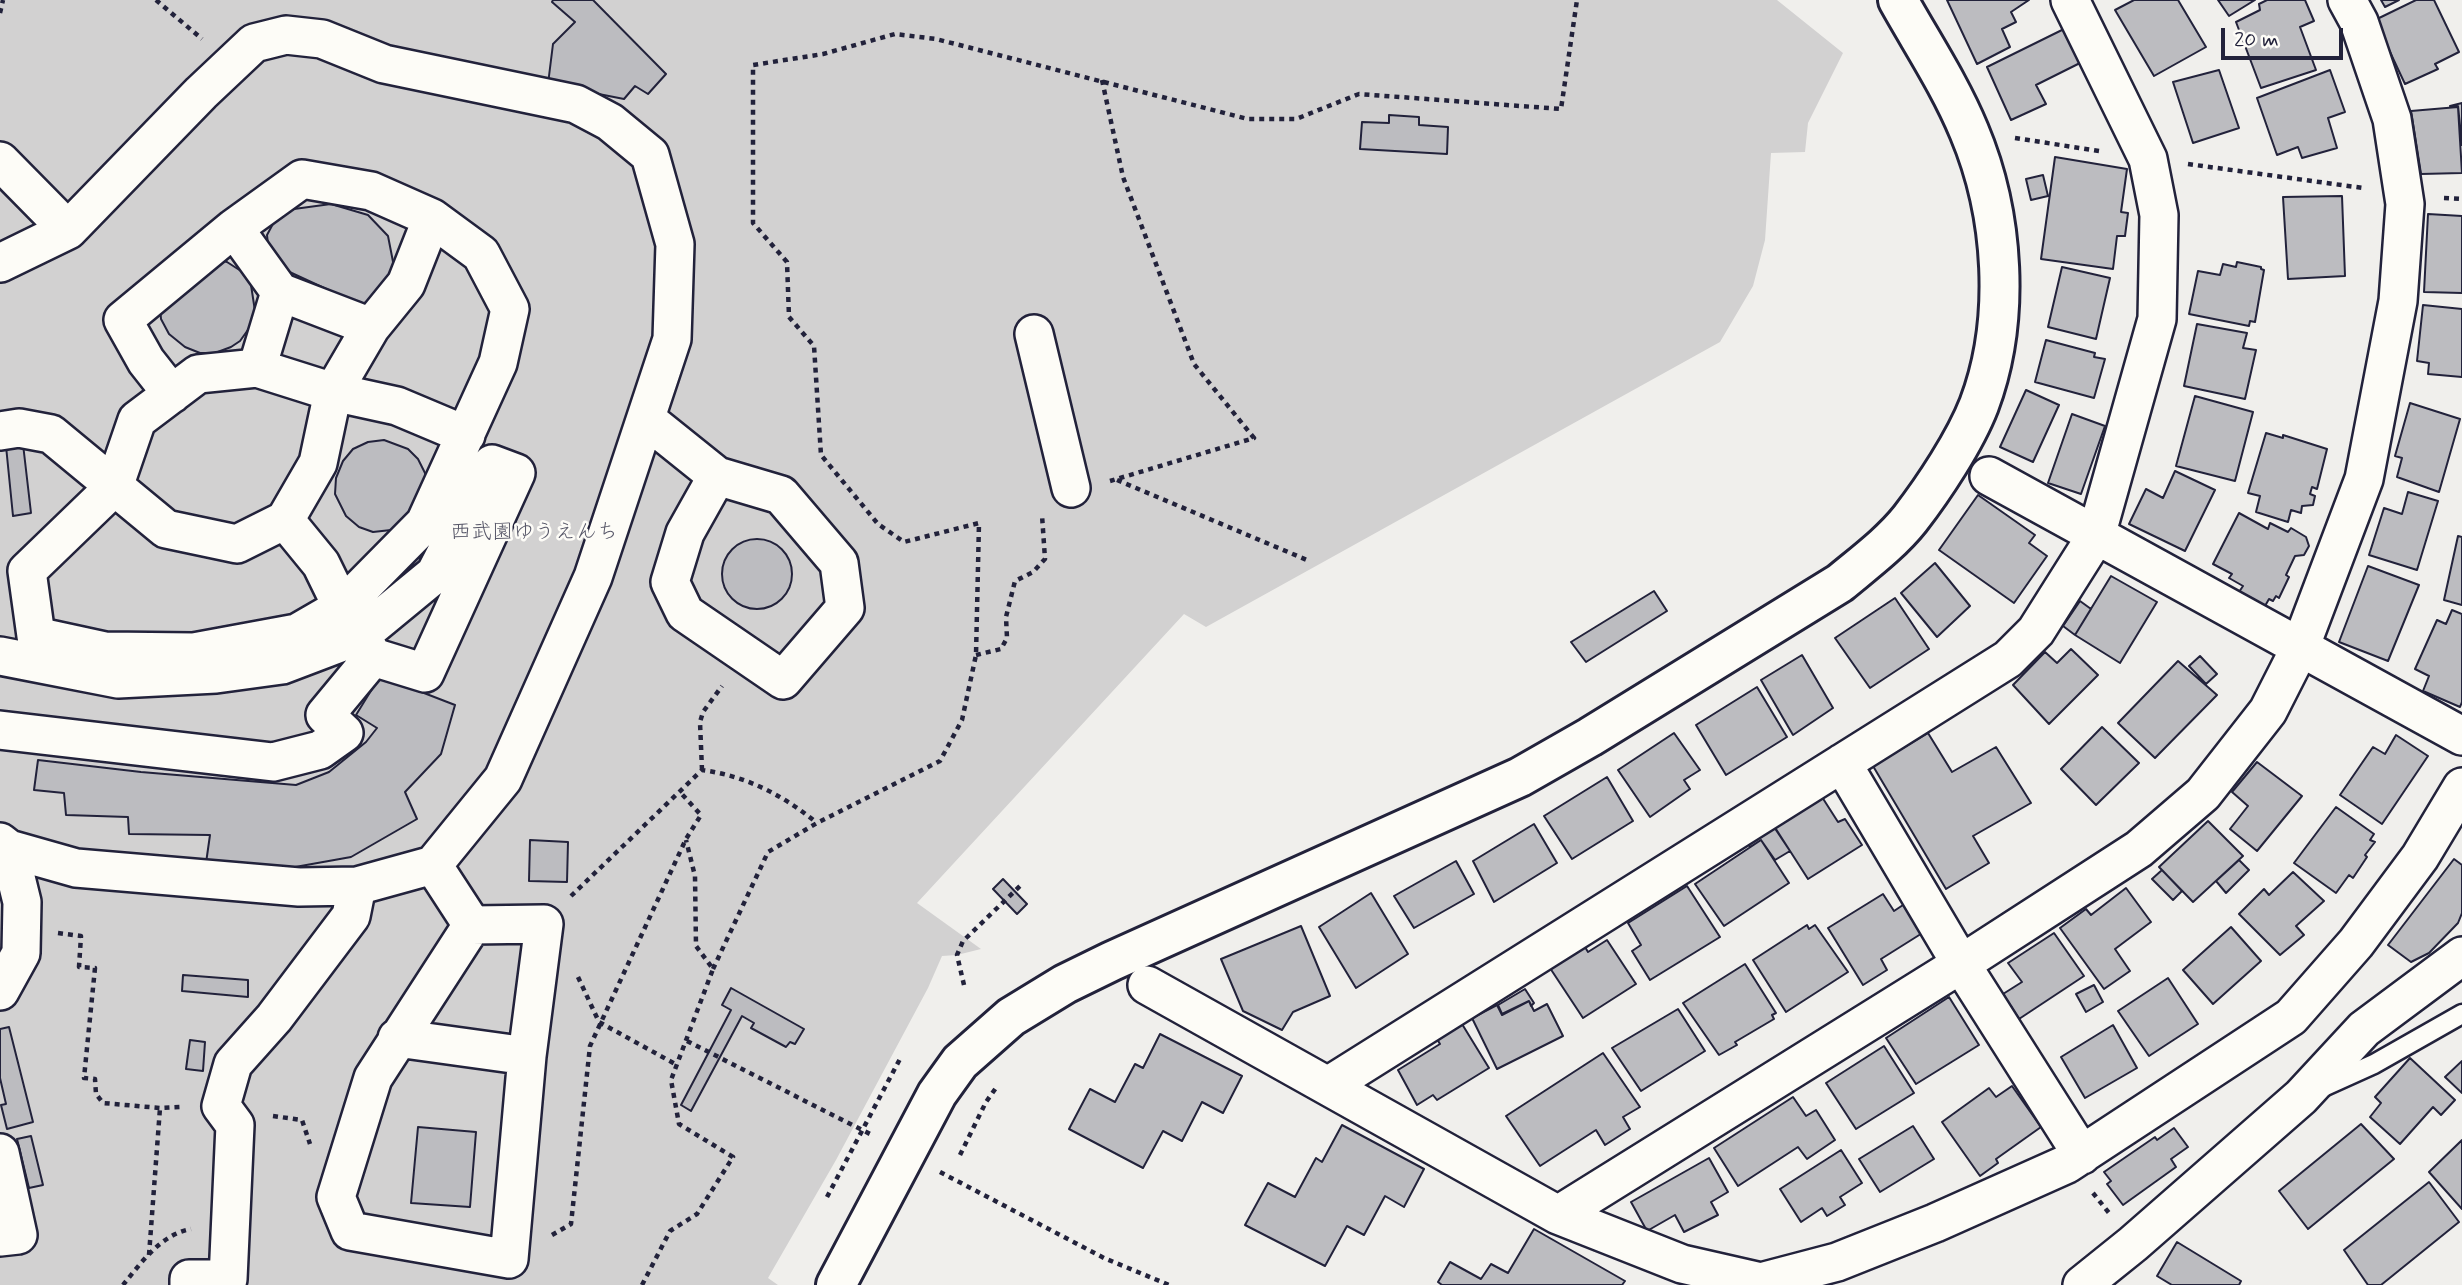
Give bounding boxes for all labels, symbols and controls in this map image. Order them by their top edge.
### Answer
scale bar [2224,14,2346,58]
text: 20 m [2234,26,2279,54]
park label: 西武園ゆうえんち [450,521,618,547]

